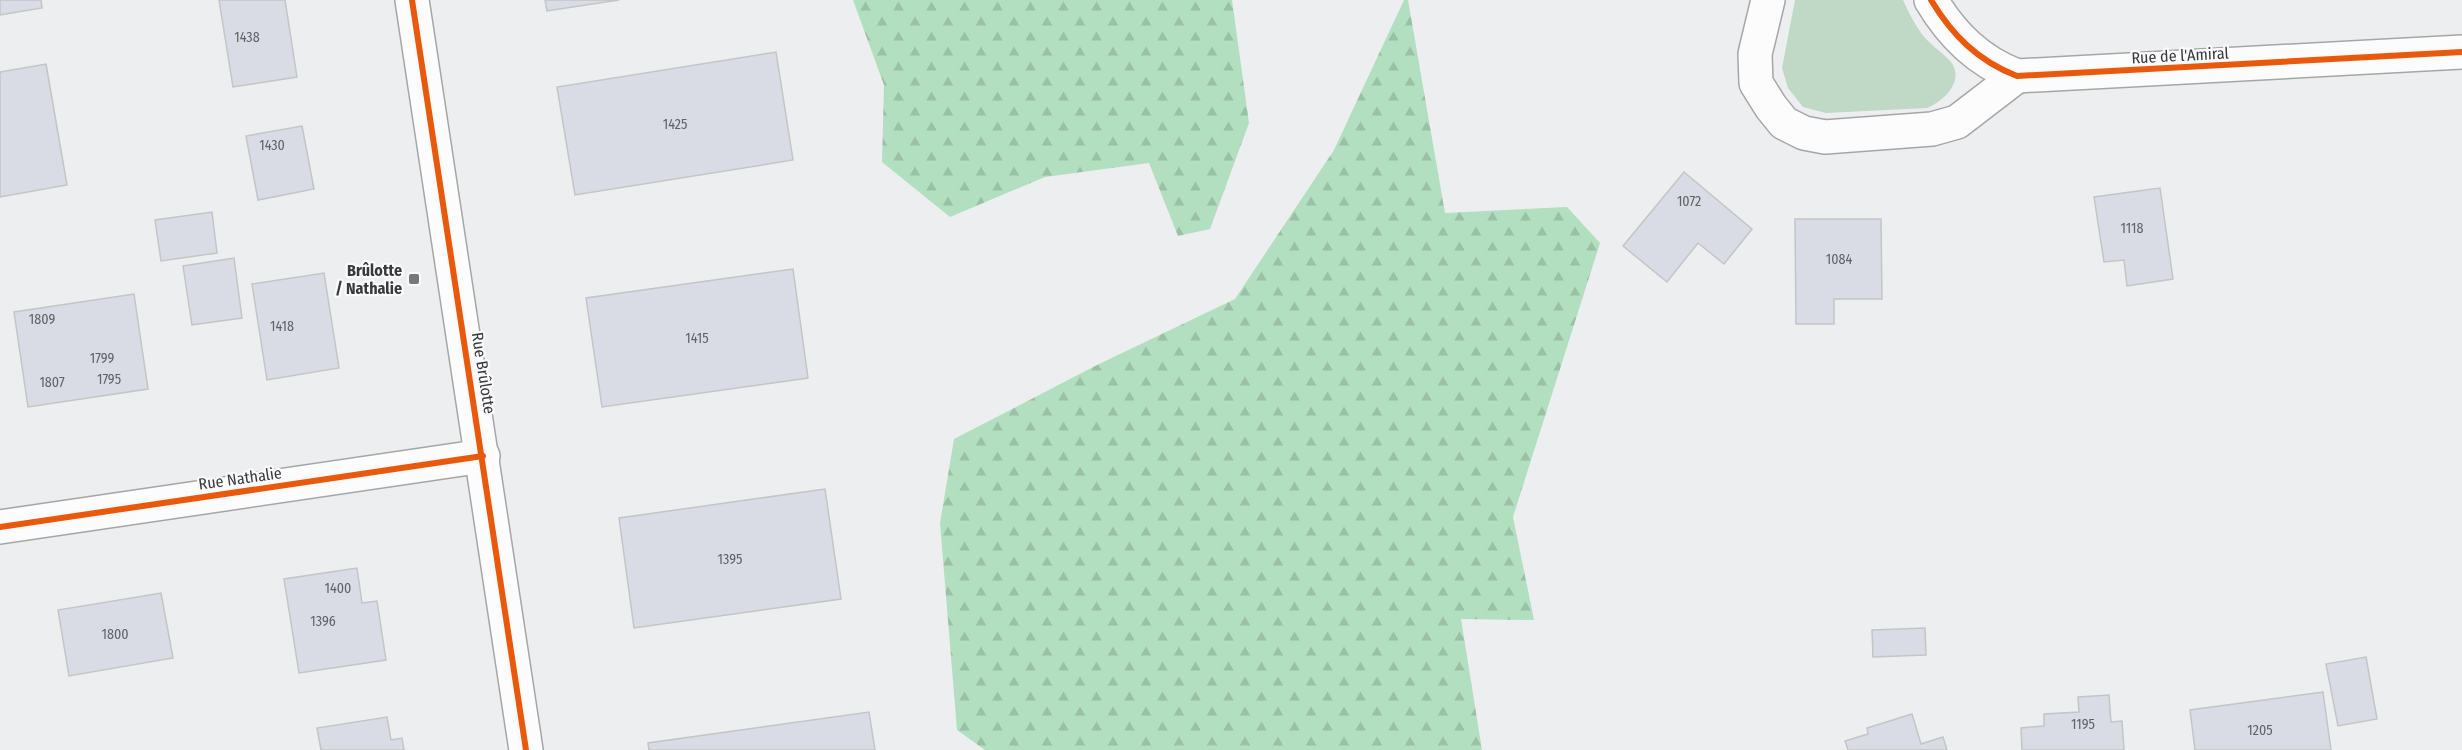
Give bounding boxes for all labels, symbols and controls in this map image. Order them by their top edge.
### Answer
house number: 1438 [234,29,260,46]
street label: Rue de l'Amiral [2131,43,2229,68]
house number: 1425 [663,116,687,133]
house number: 1430 [259,137,285,154]
house number: 1072 [1677,193,1701,210]
house number: 1118 [2121,220,2144,237]
house number: 1084 [1826,251,1852,268]
place label: Brûlotte / Nathalie [335,261,402,298]
marker: Brûlotte / Nathalie [407,272,421,286]
house number: 1809 [29,311,55,328]
house number: 1418 [270,318,294,335]
house number: 1415 [685,330,709,347]
street label: Rue Brûlotte [468,331,499,415]
house number: 1799 [90,350,114,367]
house number: 1795 [97,371,121,388]
house number: 1807 [39,374,65,391]
street label: Rue Nathalie [197,463,283,494]
house number: 1395 [718,551,742,568]
house number: 1400 [325,580,351,597]
house number: 1396 [310,613,336,630]
house number: 1800 [101,626,129,643]
house number: 1195 [2071,716,2095,733]
house number: 1205 [2247,722,2273,739]

